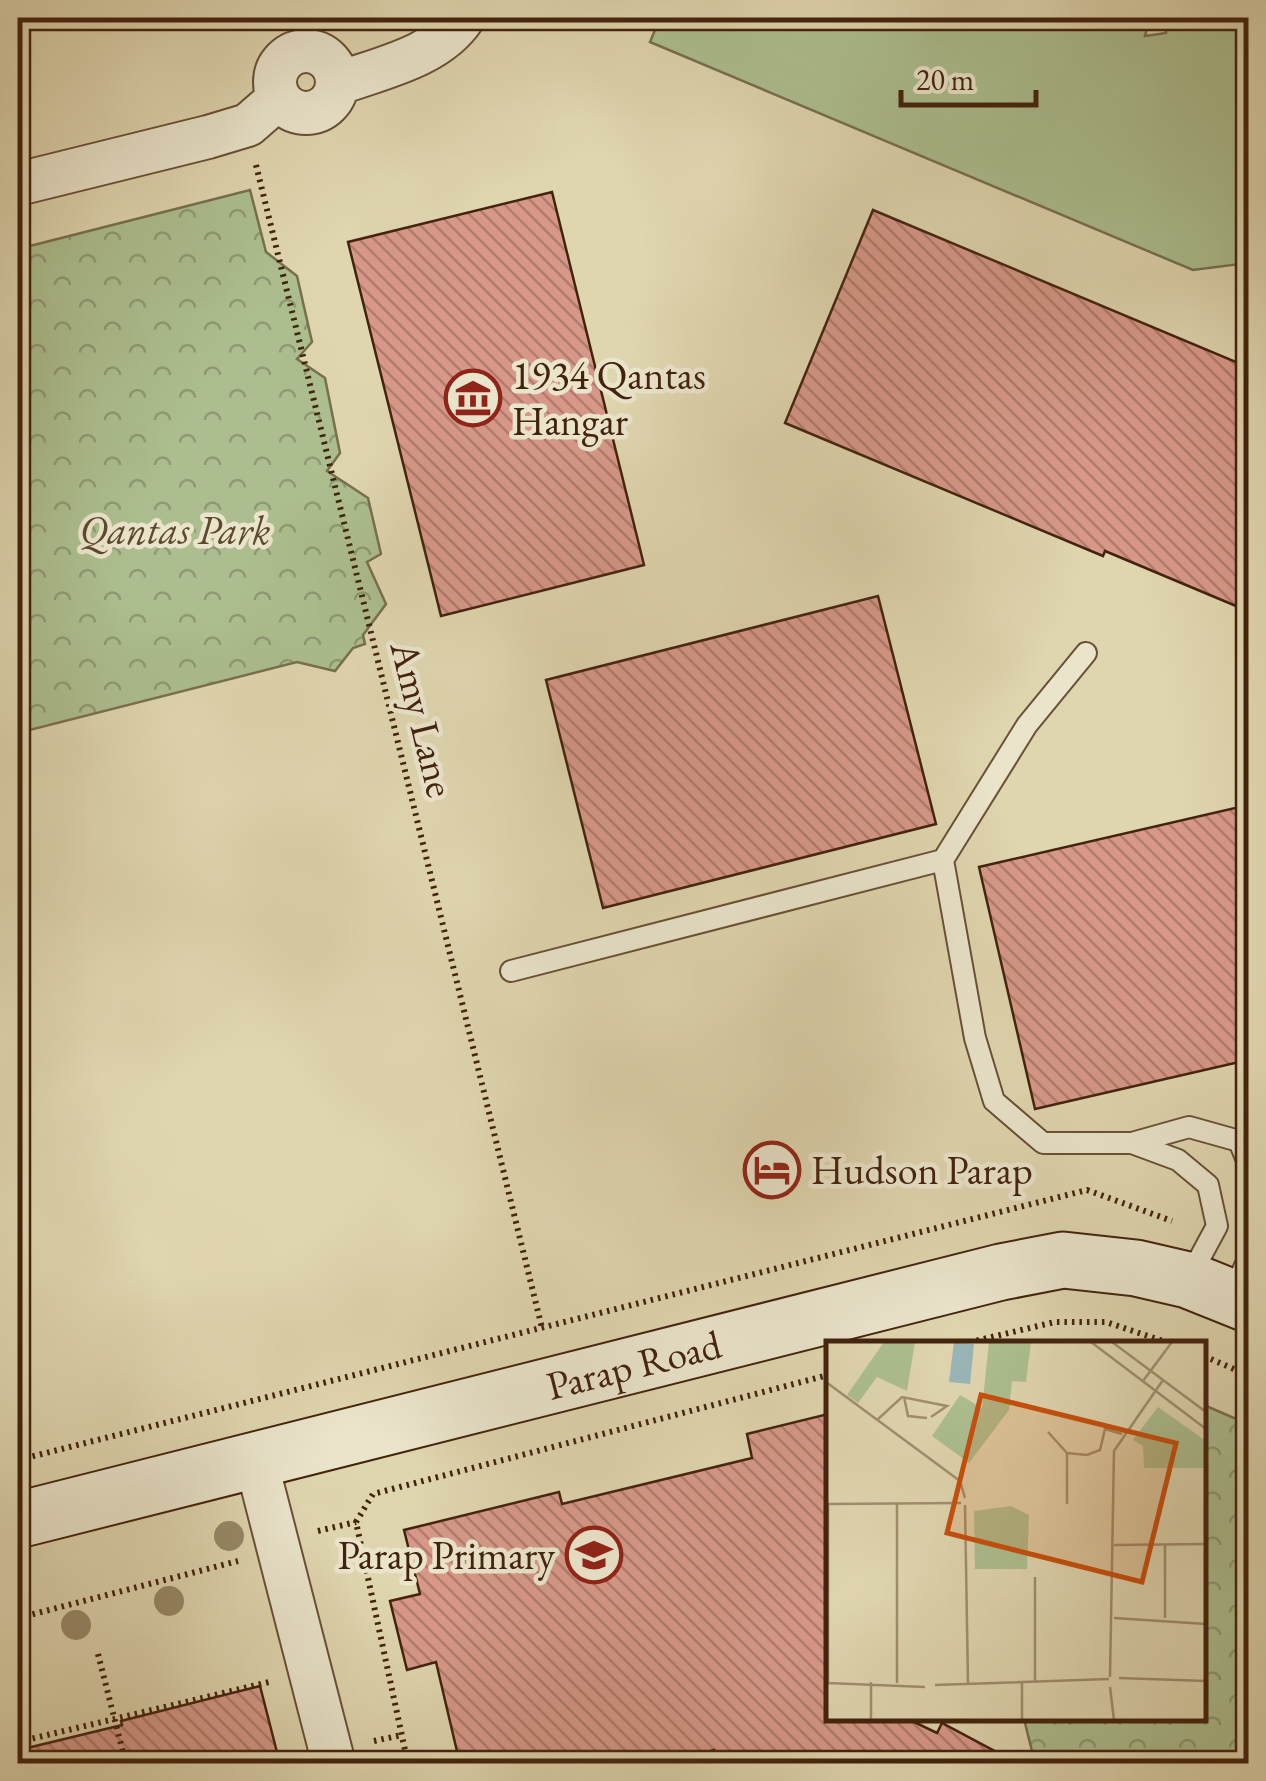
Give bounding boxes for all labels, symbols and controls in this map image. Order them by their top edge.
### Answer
scale bar [901,45,1036,107]
text: 20 m [916,60,974,99]
place label: 1934 Qantas Hangar [512,349,706,447]
museum icon: 1934 Qantas Hangar [443,368,503,428]
park label: Qantas Park [79,504,271,556]
street label: Amy Lane [378,635,467,802]
hotel icon: Hudson Parap [742,1140,802,1200]
place label: Hudson Parap [811,1144,1033,1196]
street label: Parap Road [541,1318,727,1412]
inset map [826,1341,1206,1721]
school or university icon: Parap Primary [564,1525,624,1585]
place label: Parap Primary [338,1529,555,1581]

